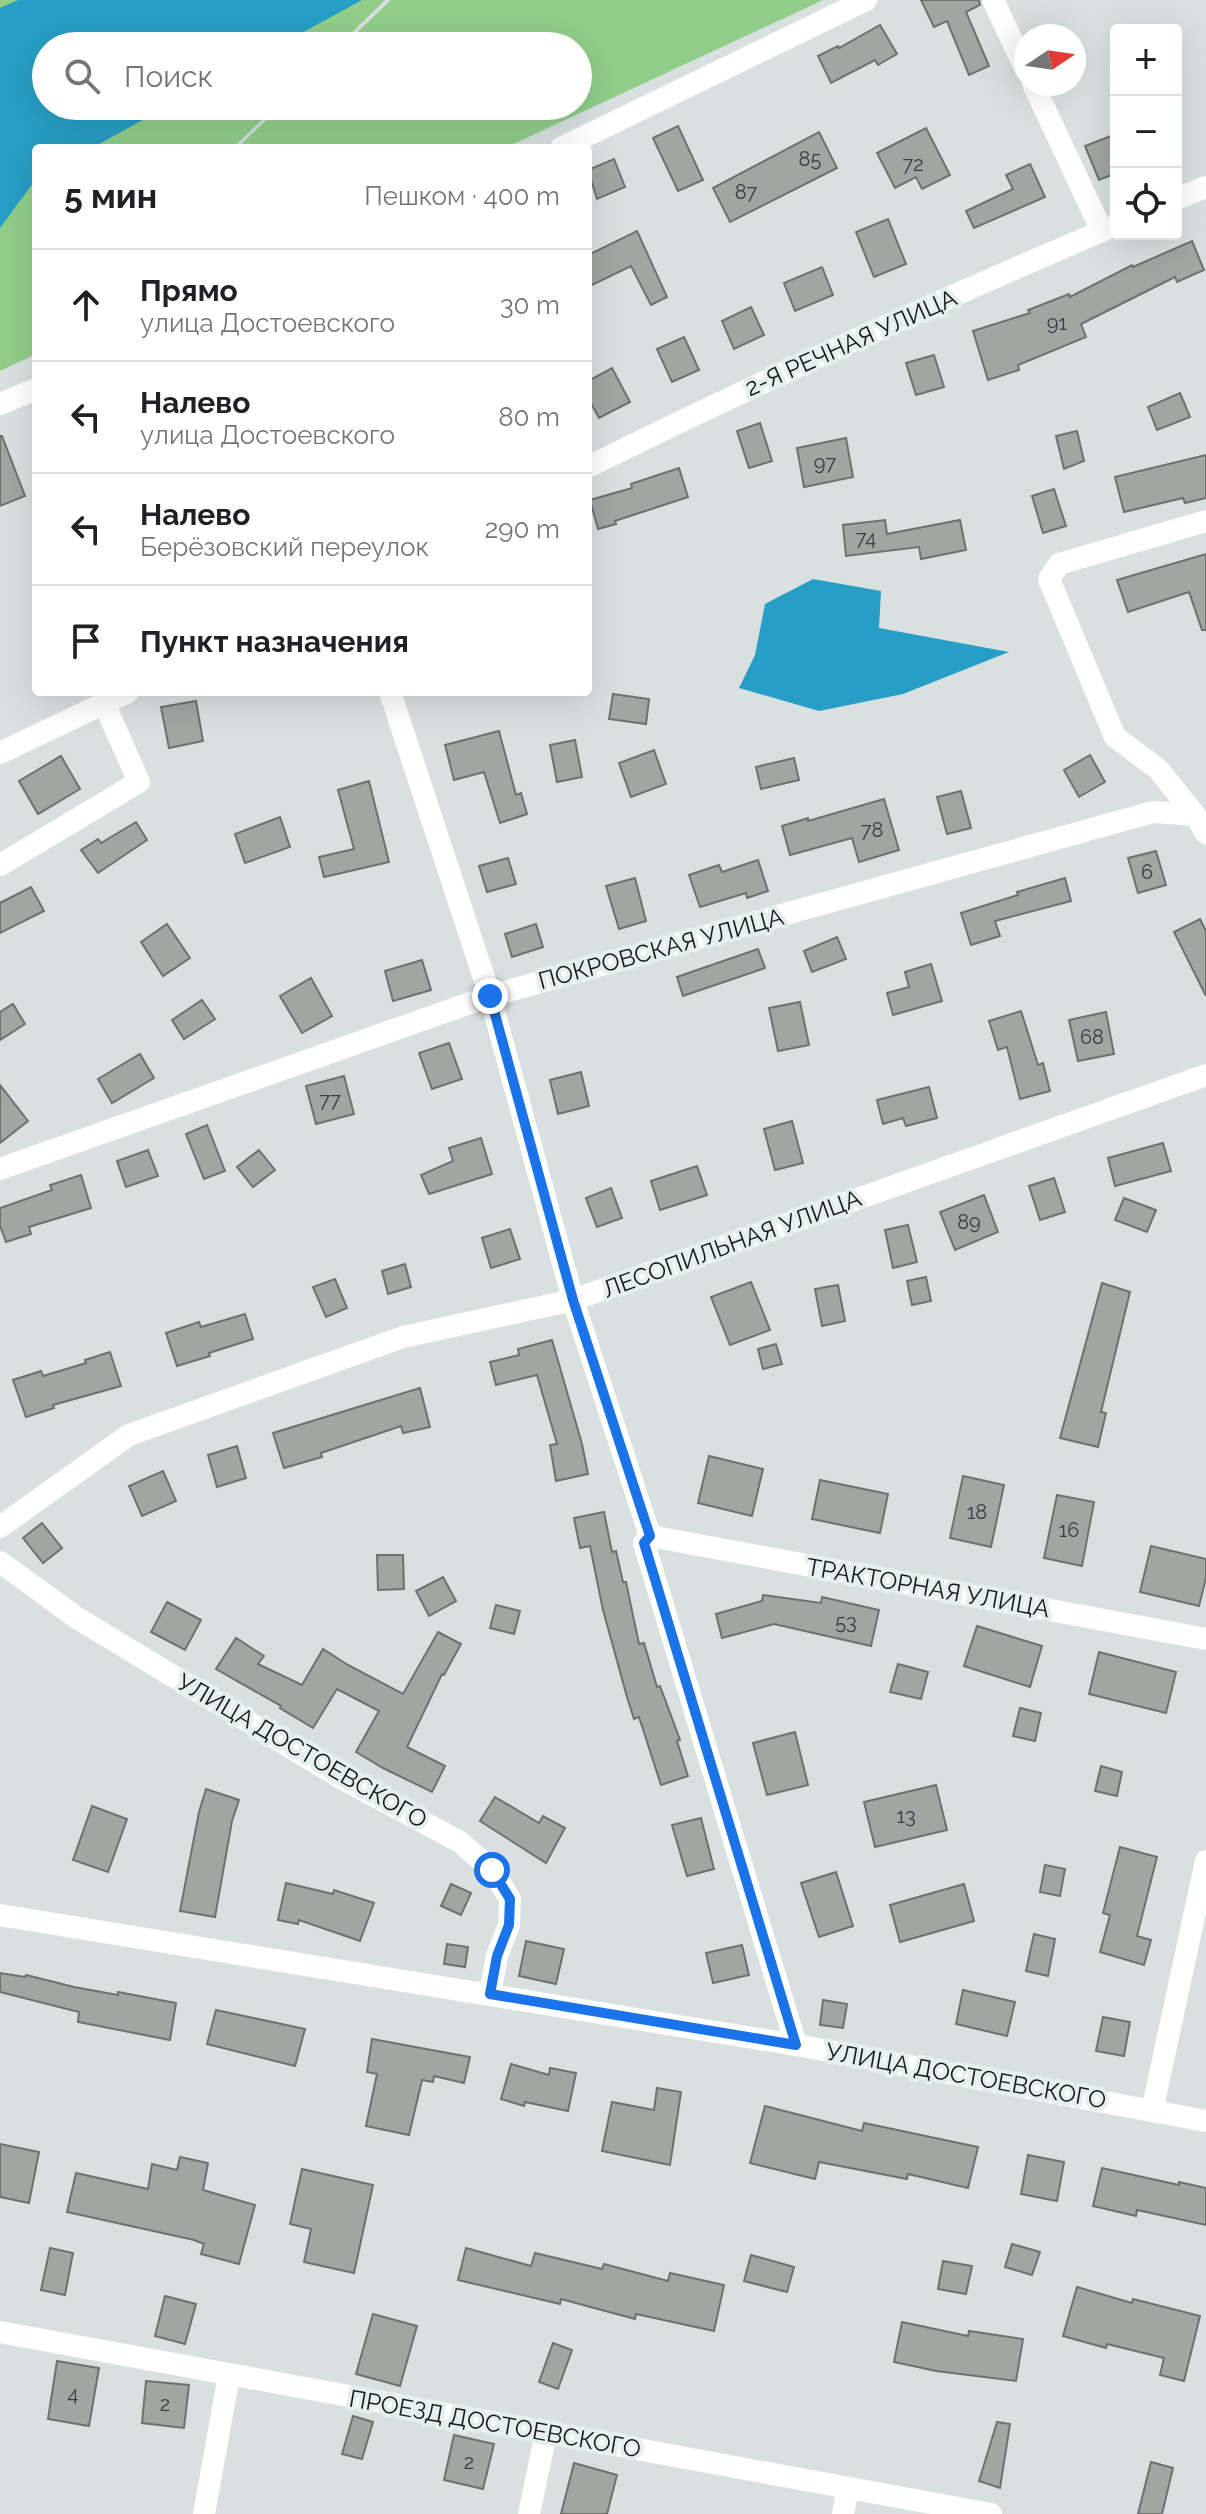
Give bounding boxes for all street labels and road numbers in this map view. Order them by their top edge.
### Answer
street label: 2-Я РЕЧНАЯ УЛИЦА [740,283,961,402]
street label: ПОКРОВСКАЯ УЛИЦА [535,902,787,995]
street label: ЛЕСОПИЛЬНАЯ УЛИЦА [599,1183,865,1304]
street label: ТРАКТОРНАЯ УЛИЦА [804,1552,1052,1623]
street label: УЛИЦА ДОСТОЕВСКОГО [172,1667,432,1834]
street label: УЛИЦА ДОСТОЕВСКОГО [824,2037,1108,2114]
street label: ПРОЕЗД ДОСТОЕВСКОГО [347,2384,643,2463]

